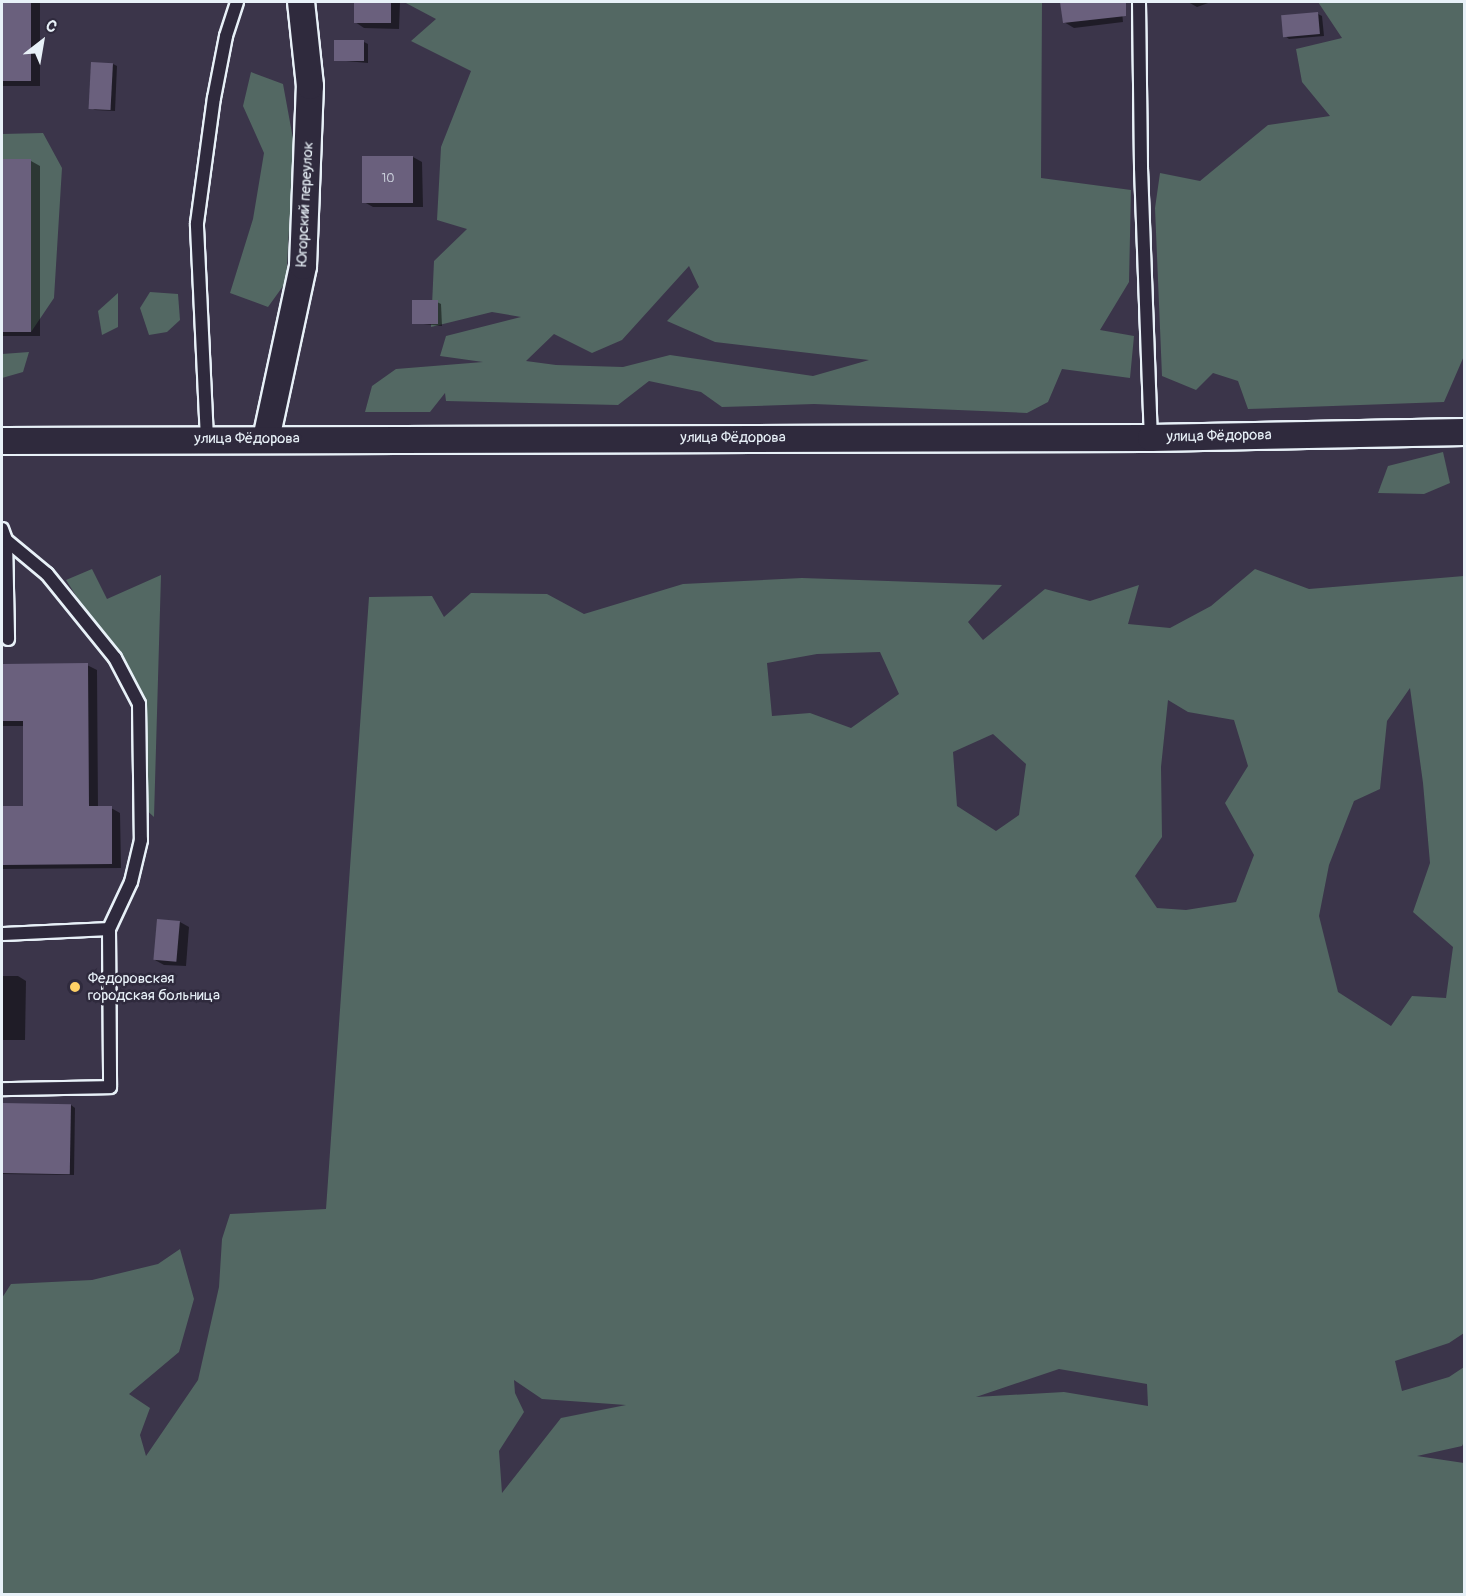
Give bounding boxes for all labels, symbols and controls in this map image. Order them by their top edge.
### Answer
north arrow [12,12,72,72]
text: С [42,15,61,38]
street label: Югорский переулок [293,141,317,267]
house number: 10 [382,172,394,186]
street label: улица Фёдорова [1166,426,1272,446]
street label: улица Фёдорова [680,429,786,447]
street label: улица Фёдорова [194,430,300,448]
place label: Федоровская городская больница [88,969,220,1004]
marker: Федоровская городская больница [66,978,84,996]

